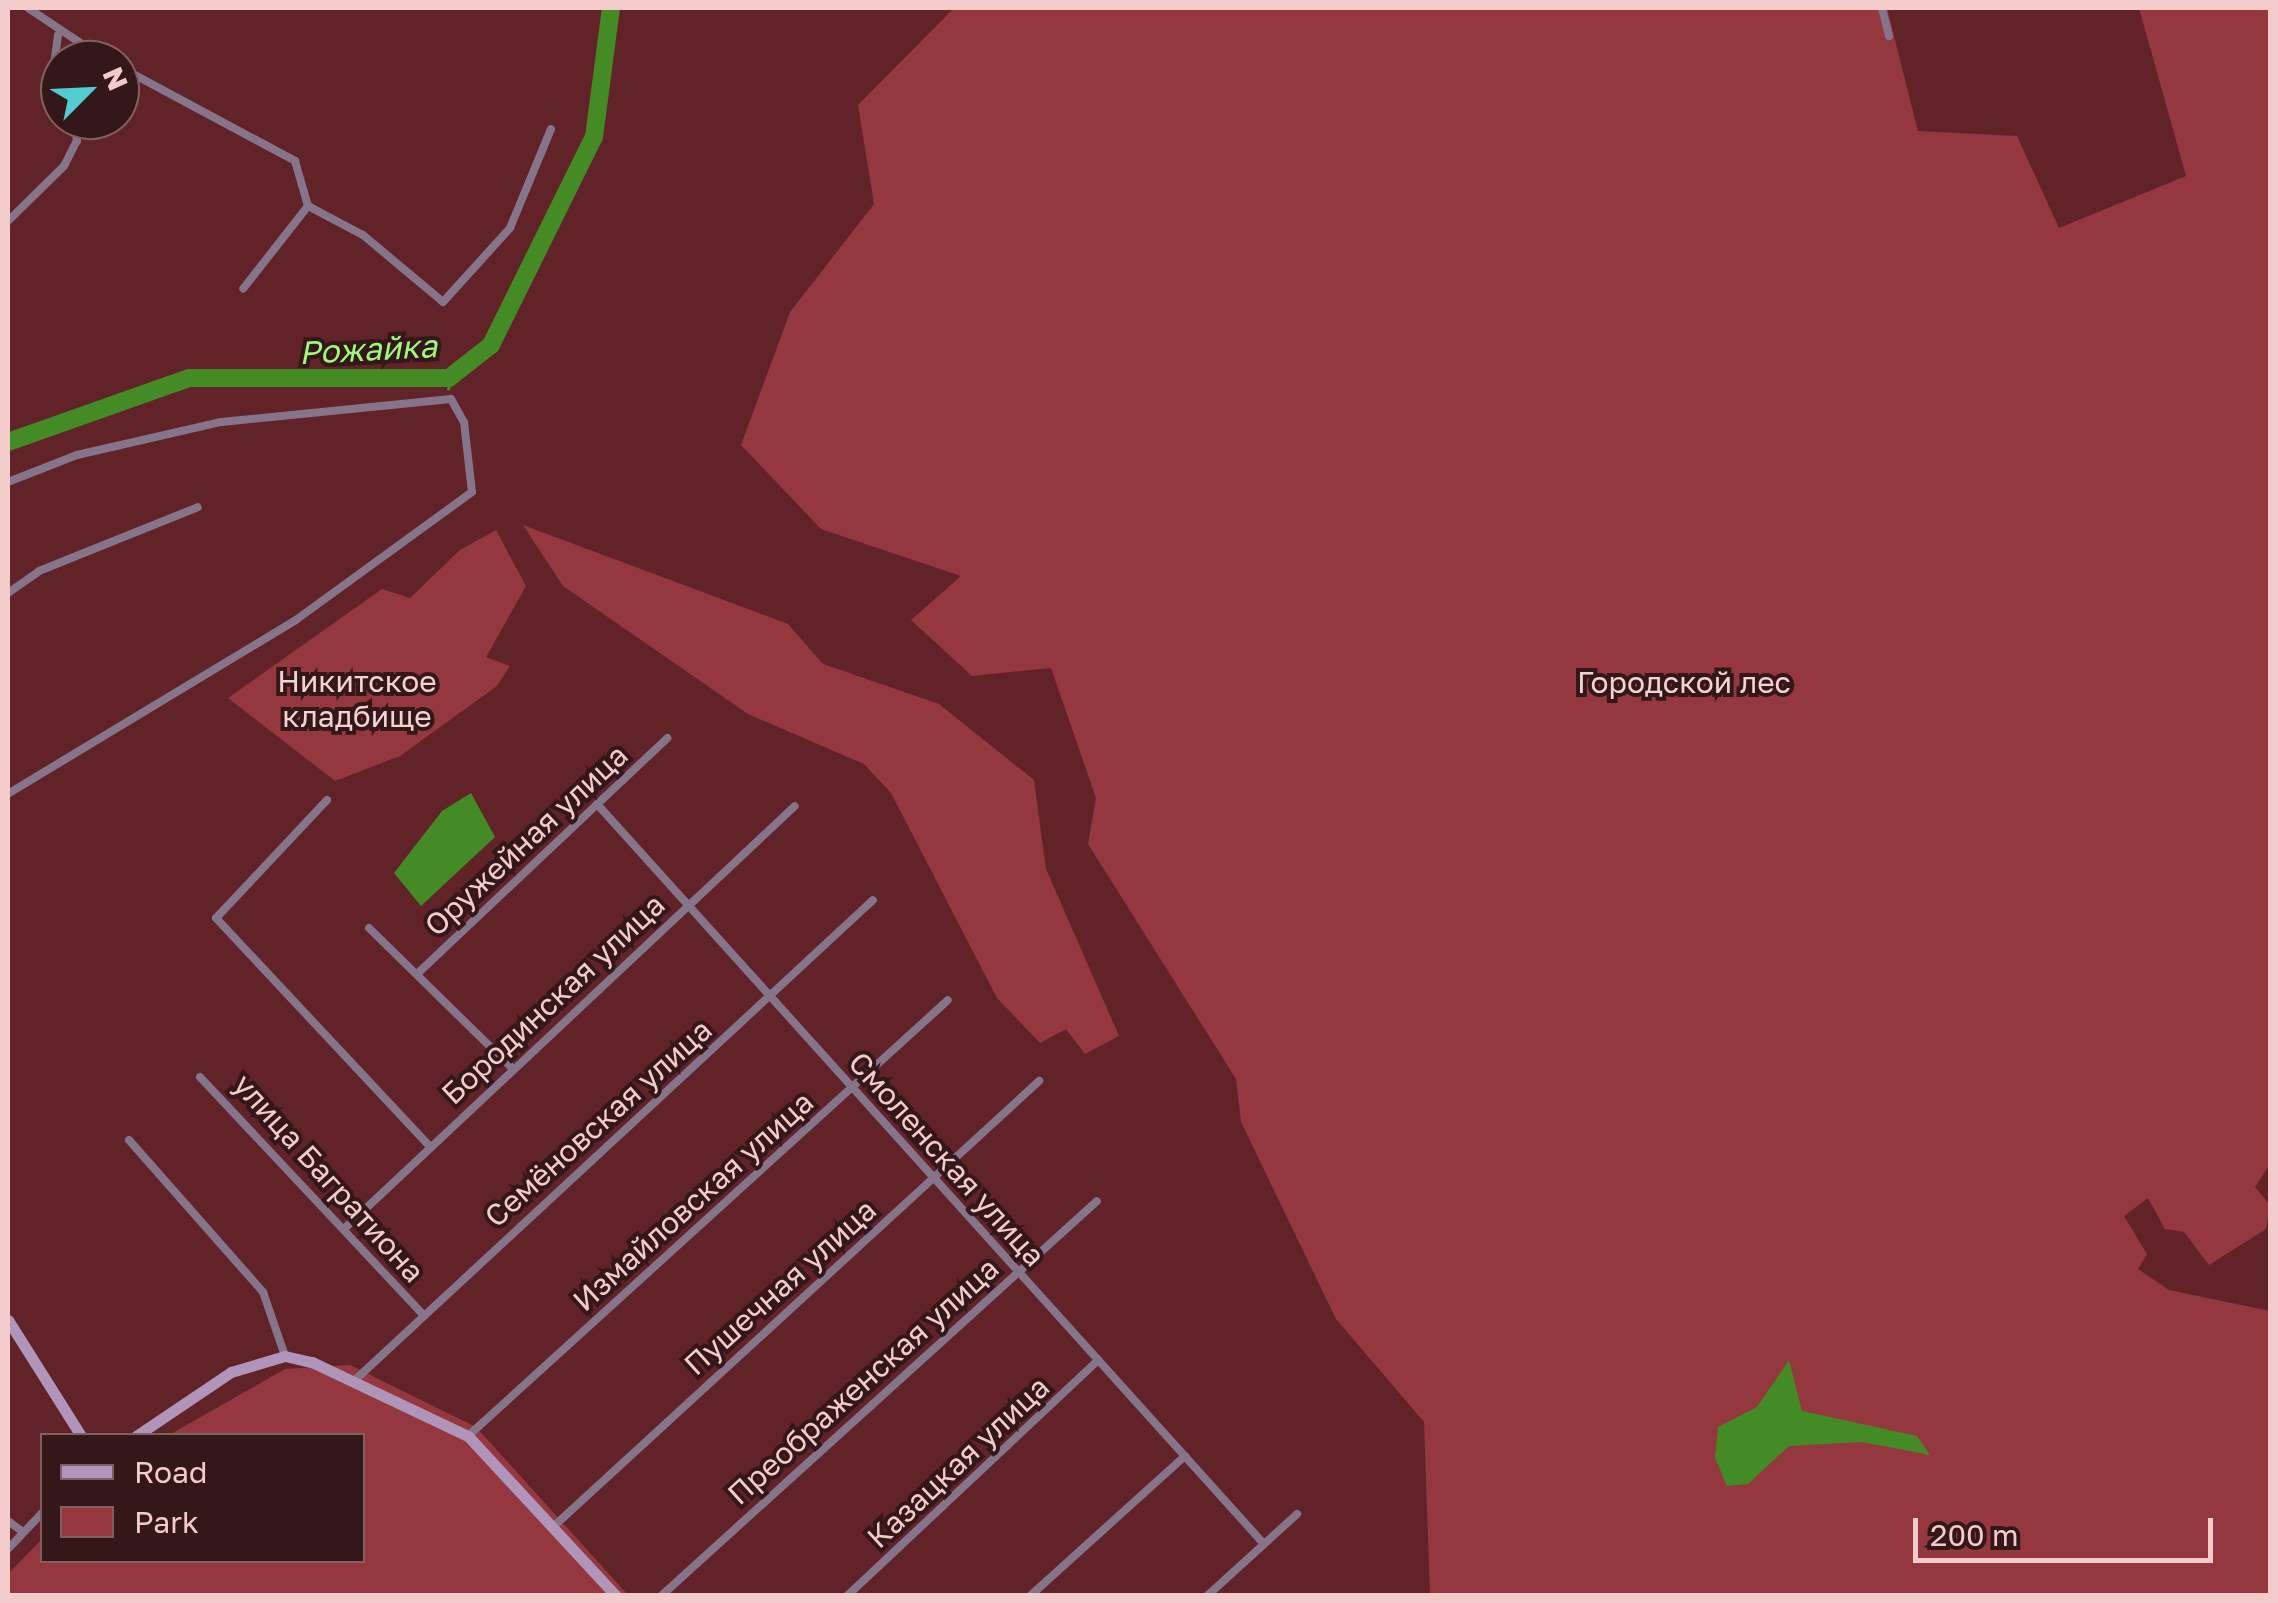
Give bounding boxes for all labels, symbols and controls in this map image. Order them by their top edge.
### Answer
north arrow [40,40,140,140]
text: N [97,62,135,95]
water label: Рожайка [298,326,438,372]
park label: Никитское кладбище [277,663,437,734]
park label: Городской лес [1577,664,1791,700]
street label: Оружейная улица [417,737,635,943]
street label: Бородинская улица [434,886,672,1112]
street label: Семёновская улица [477,1012,719,1234]
street label: Смоленская улица [841,1045,1053,1273]
street label: улица Багратиона [226,1067,432,1289]
street label: Измайловская улица [566,1084,820,1318]
street label: Пушечная улица [677,1192,883,1382]
street label: Преображенская улица [720,1250,1006,1512]
street label: Казацкая улица [860,1369,1056,1555]
legend [40,1433,365,1563]
text: Road [134,1454,208,1490]
scale bar [1918,1498,2218,1560]
text: Park [134,1504,199,1540]
text: 200 m [1930,1517,2019,1553]

